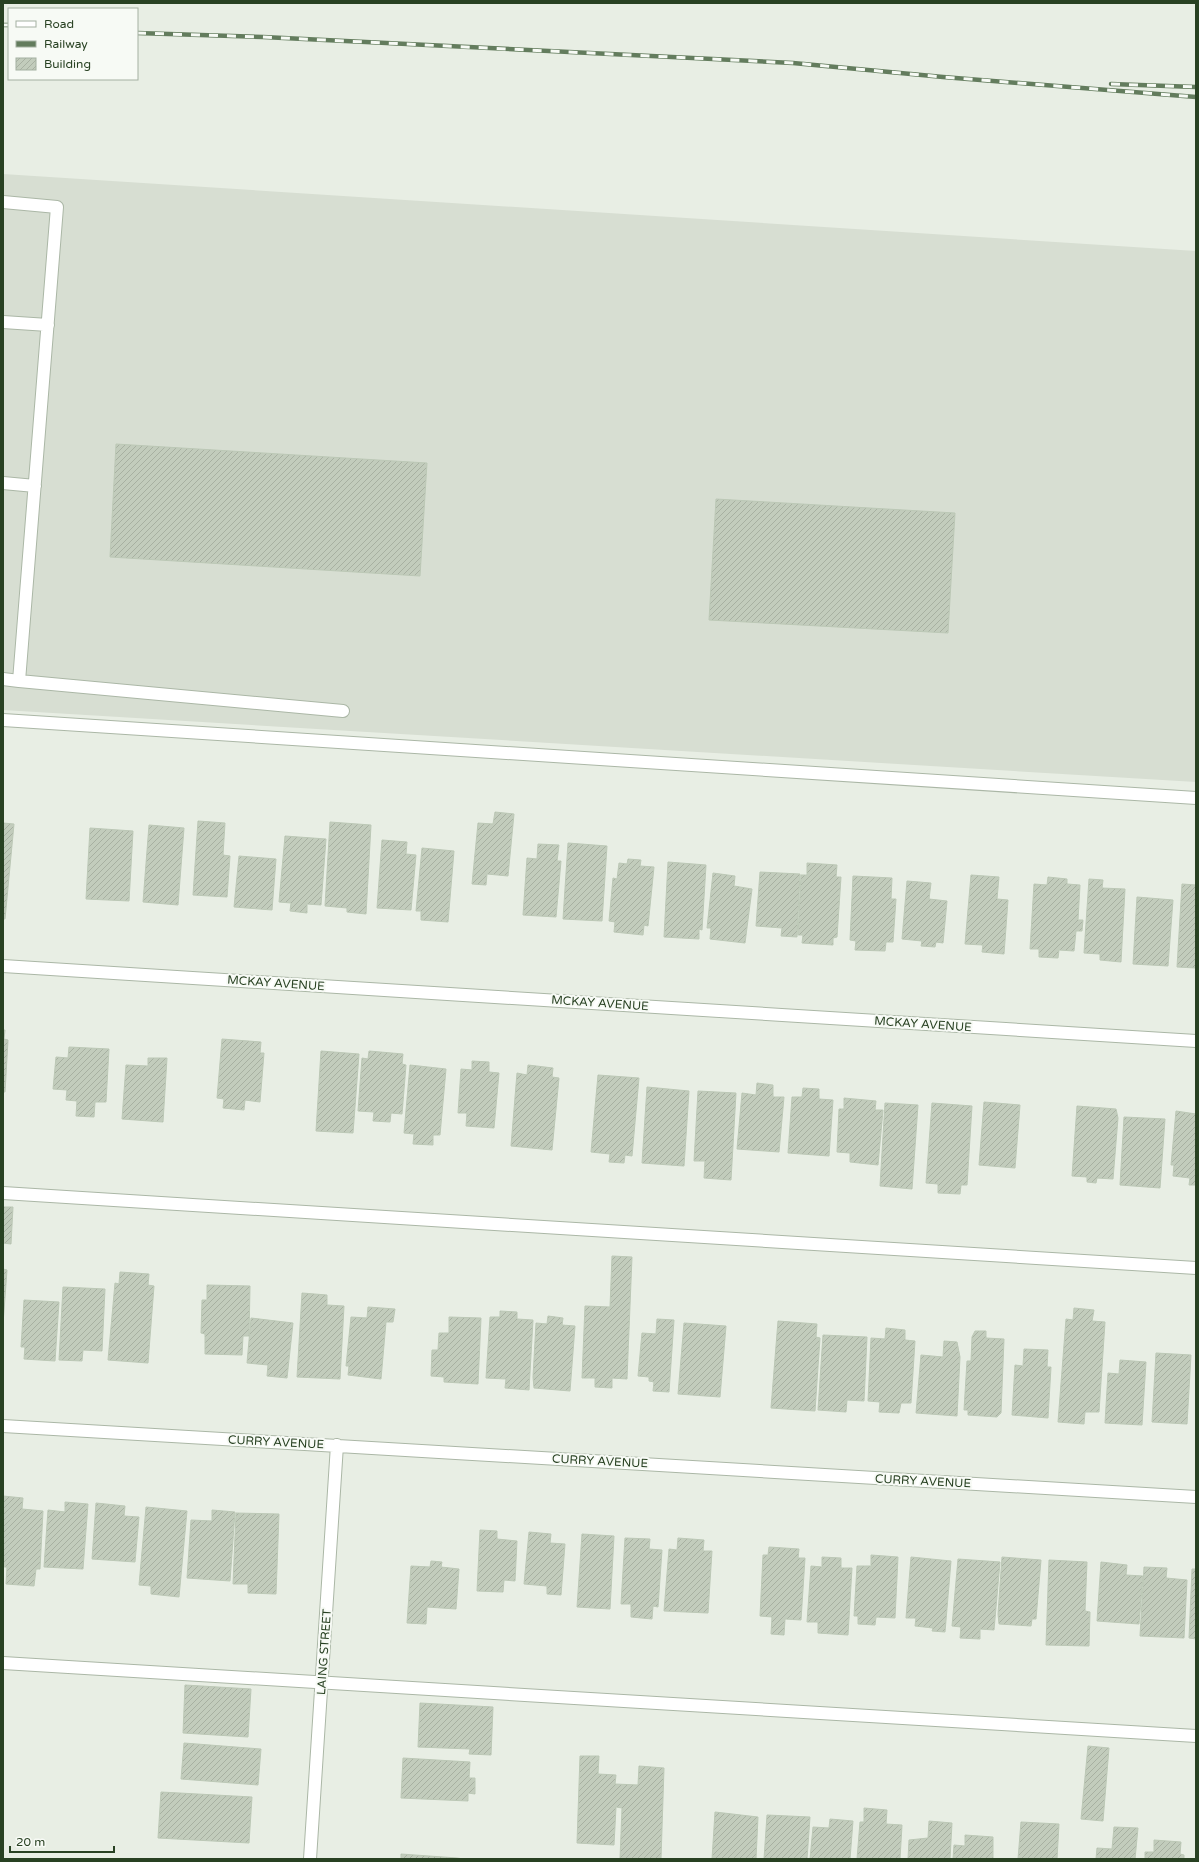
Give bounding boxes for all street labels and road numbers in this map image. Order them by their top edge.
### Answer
street label: MCKAY AVENUE [227,973,325,993]
street label: MCKAY AVENUE [551,993,649,1013]
street label: MCKAY AVENUE [874,1014,972,1034]
street label: CURRY AVENUE [228,1432,325,1452]
street label: CURRY AVENUE [552,1451,649,1471]
street label: CURRY AVENUE [875,1471,972,1491]
street label: LAING STREET [314,1608,334,1696]

